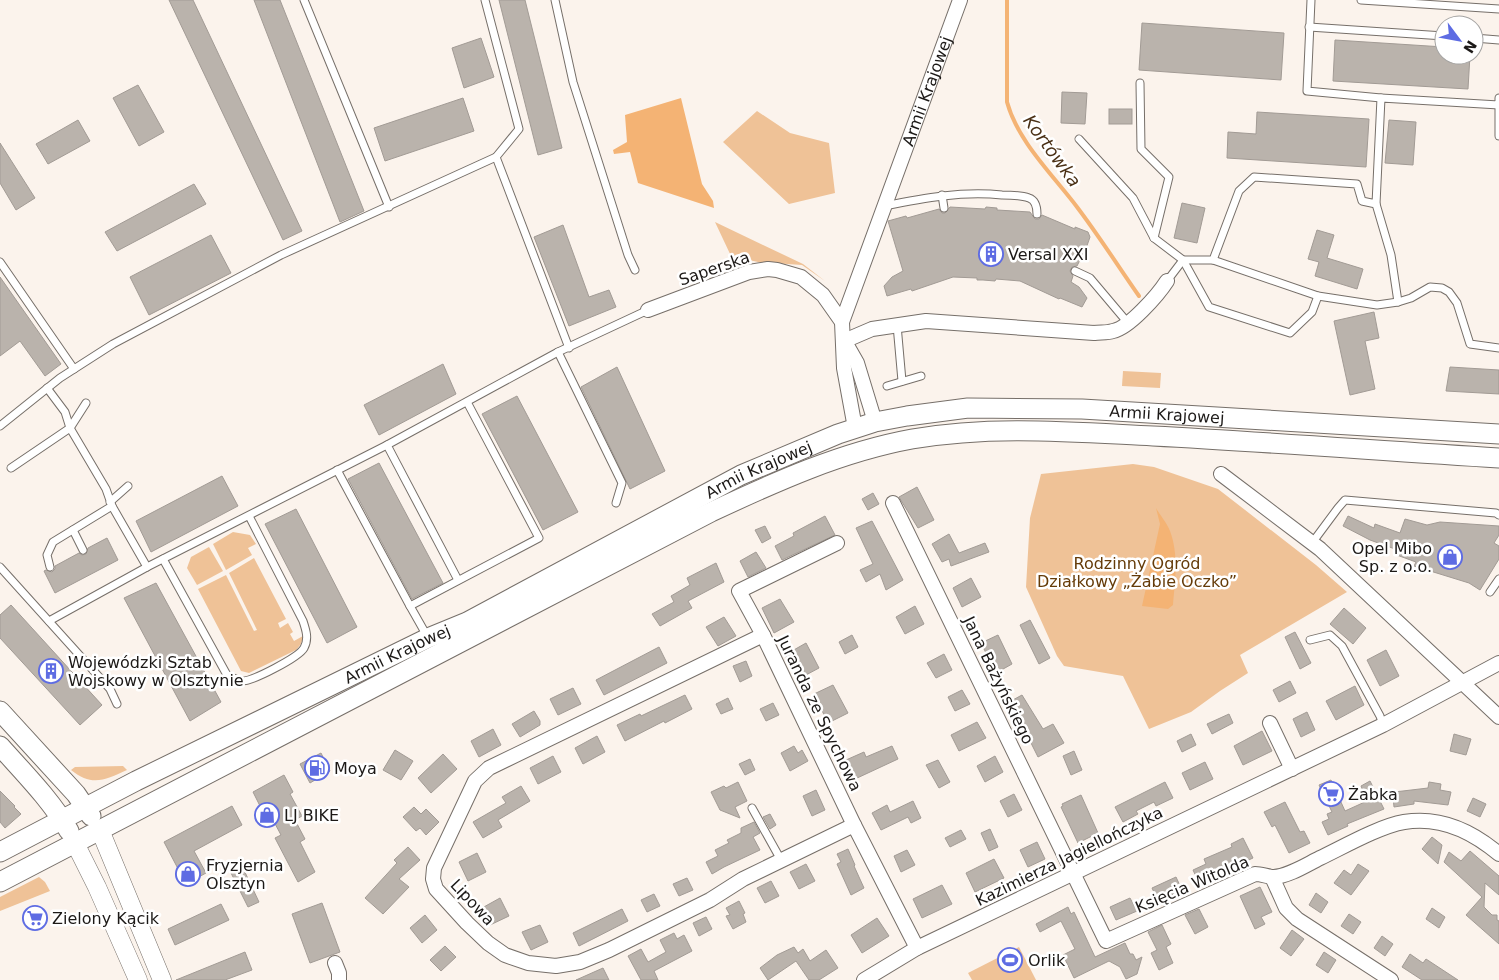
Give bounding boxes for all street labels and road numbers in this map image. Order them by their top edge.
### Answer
street label: Armii Krajowej [898,34,956,149]
street label: Saperska [676,247,752,289]
street label: Armii Krajowej [1109,402,1225,428]
street label: Armii Krajowej [702,437,815,502]
street label: Jana Bażyńskiego [959,612,1038,747]
street label: Armii Krajowej [341,621,453,688]
street label: Juranda ze Spychowa [773,631,866,794]
street label: Kazimierza Jagiellończyka [973,803,1166,910]
street label: Księcia Witolda [1132,852,1252,917]
street label: Lipowa [447,875,499,929]

